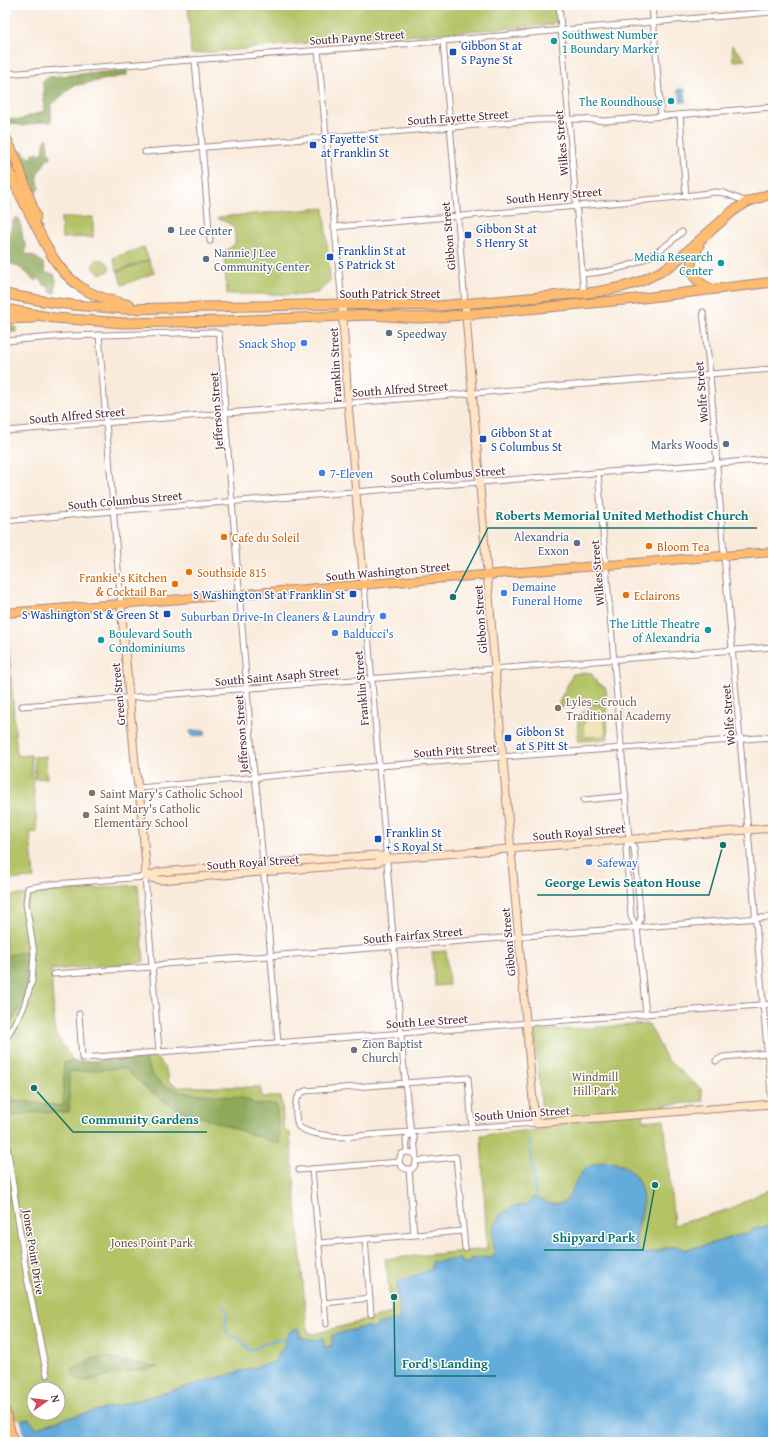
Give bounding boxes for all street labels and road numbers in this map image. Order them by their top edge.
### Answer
street label: South Payne Street [309,25,406,49]
street label: South Fayette Street [407,105,510,129]
street label: Wilkes Street [550,109,572,177]
street label: South Henry Street [505,182,603,208]
street label: Gibbon Street [436,200,459,271]
street label: South Patrick Street [340,285,441,302]
street label: Franklin Street [324,326,345,403]
street label: Wolfe Street [690,360,712,423]
street label: Jefferson Street [205,371,227,453]
street label: South Alfred Street [351,377,449,401]
street label: South Alfred Street [28,402,127,428]
street label: South Columbus Street [390,461,507,486]
street label: South Columbus Street [67,486,184,513]
street label: Wilkes Street [586,539,608,607]
street label: South Washington Street [325,557,452,585]
street label: Gibbon Street [469,583,491,654]
street label: Franklin Street [349,649,373,726]
street label: Green Street [107,661,129,726]
street label: South Saint Asaph Street [214,662,341,690]
street label: Wolfe Street [717,683,739,746]
street label: Jefferson Street [230,694,252,776]
street label: South Pitt Street [413,739,498,761]
street label: South Royal Street [532,819,627,845]
street label: South Royal Street [206,850,301,874]
street label: Gibbon Street [496,906,519,977]
street label: South Fairfax Street [362,922,464,948]
street label: South Lee Street [385,1010,469,1032]
street label: South Union Street [474,1101,571,1125]
street label: Jones Point Drive [19,1206,49,1296]

